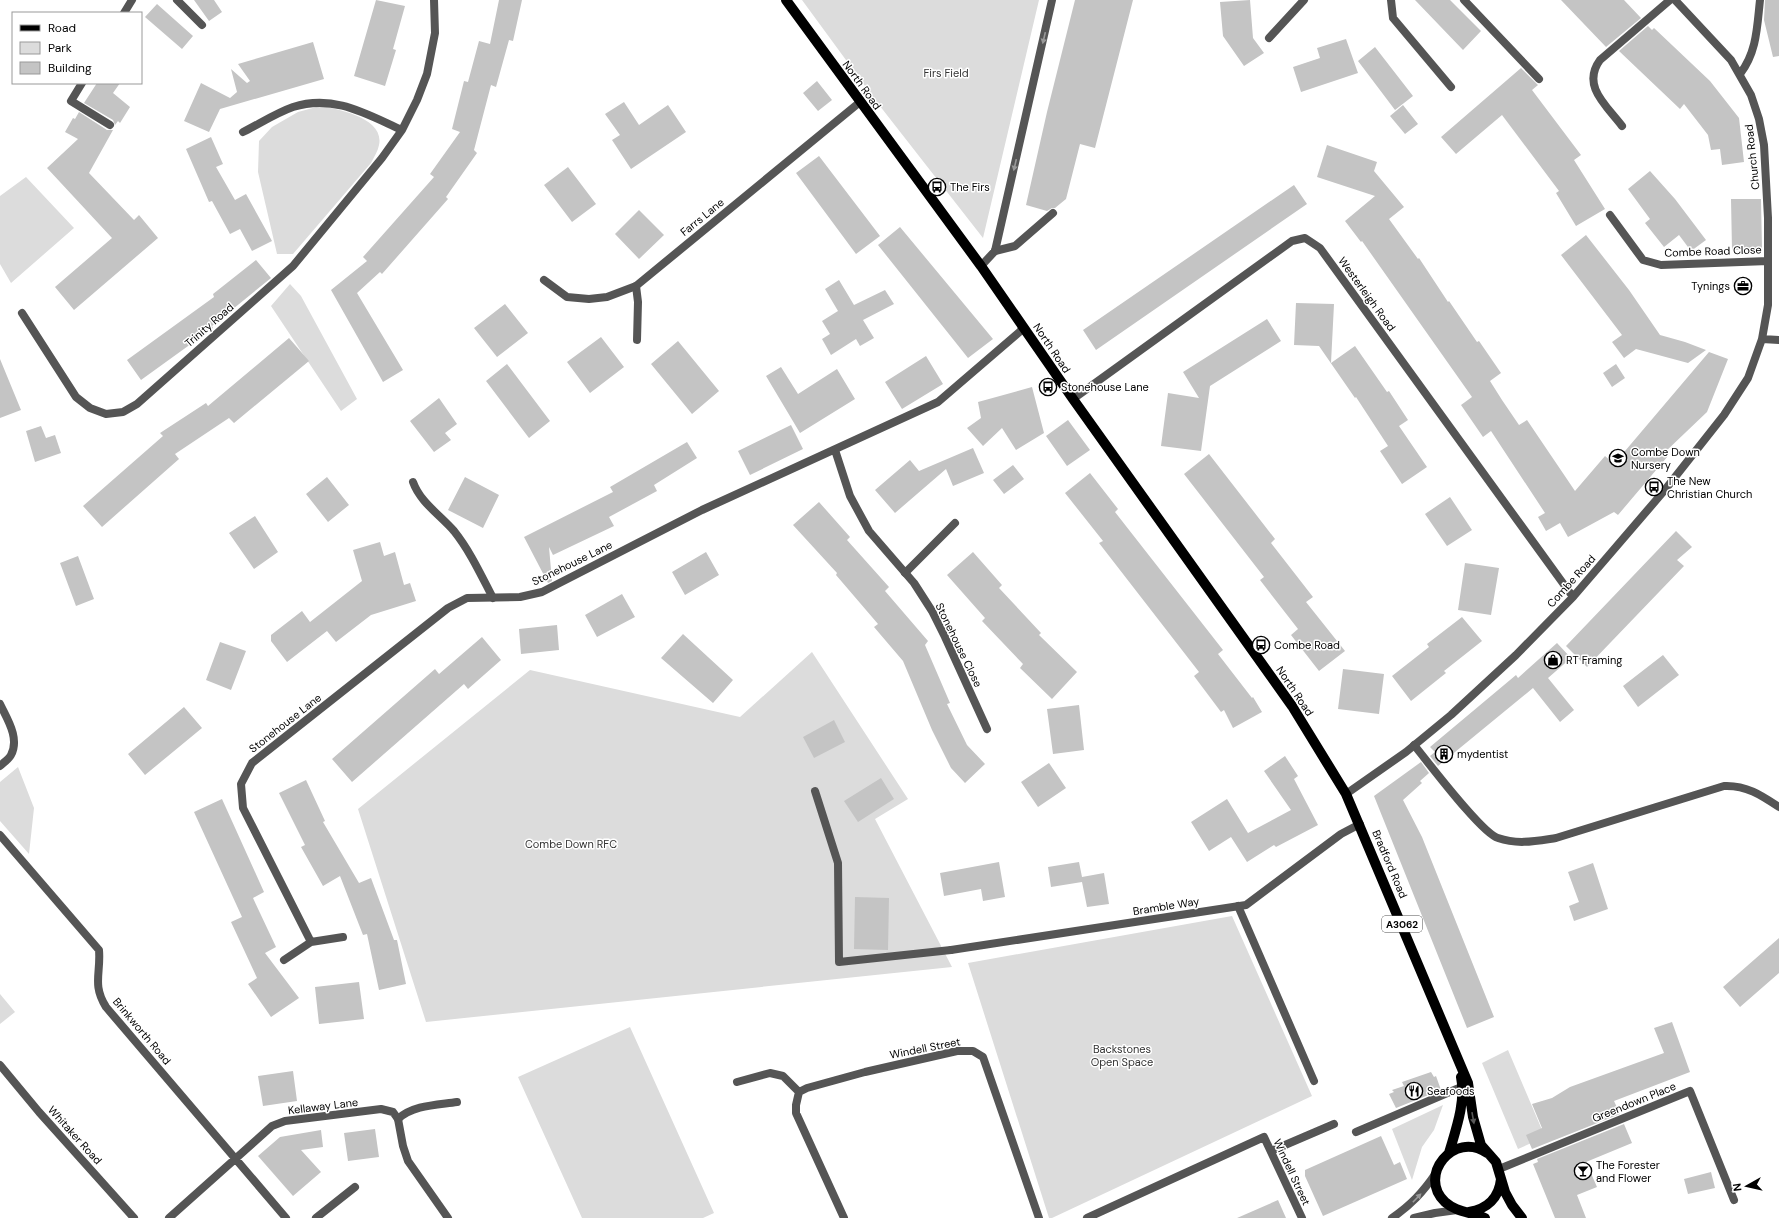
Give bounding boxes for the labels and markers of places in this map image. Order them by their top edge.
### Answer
bus stop icon: The Firs [927,177,947,197]
place label: The Firs [950,180,990,194]
office icon: Tynings [1733,276,1753,296]
place label: Tynings [1691,279,1730,293]
bus stop icon: Stonehouse Lane [1038,377,1058,397]
place label: Stonehouse Lane [1061,380,1149,394]
place label: Combe Down Nursery [1631,445,1700,472]
school or university icon: Combe Down Nursery [1608,448,1628,468]
place label: The New Christian Church [1667,474,1752,501]
bus stop icon: The New Christian Church [1644,477,1664,497]
bus stop icon: Combe Road [1251,635,1271,655]
place label: Combe Road [1274,638,1340,652]
shop icon: RT Framing [1543,650,1563,670]
place label: RT Framing [1566,653,1622,667]
building icon: mydentist [1434,744,1454,764]
place label: mydentist [1457,747,1508,761]
restaurant icon: Seafoods [1404,1081,1424,1101]
place label: Seafoods [1427,1084,1475,1098]
place label: The Forester and Flower [1596,1158,1660,1185]
bar icon: The Forester and Flower [1573,1161,1593,1181]

